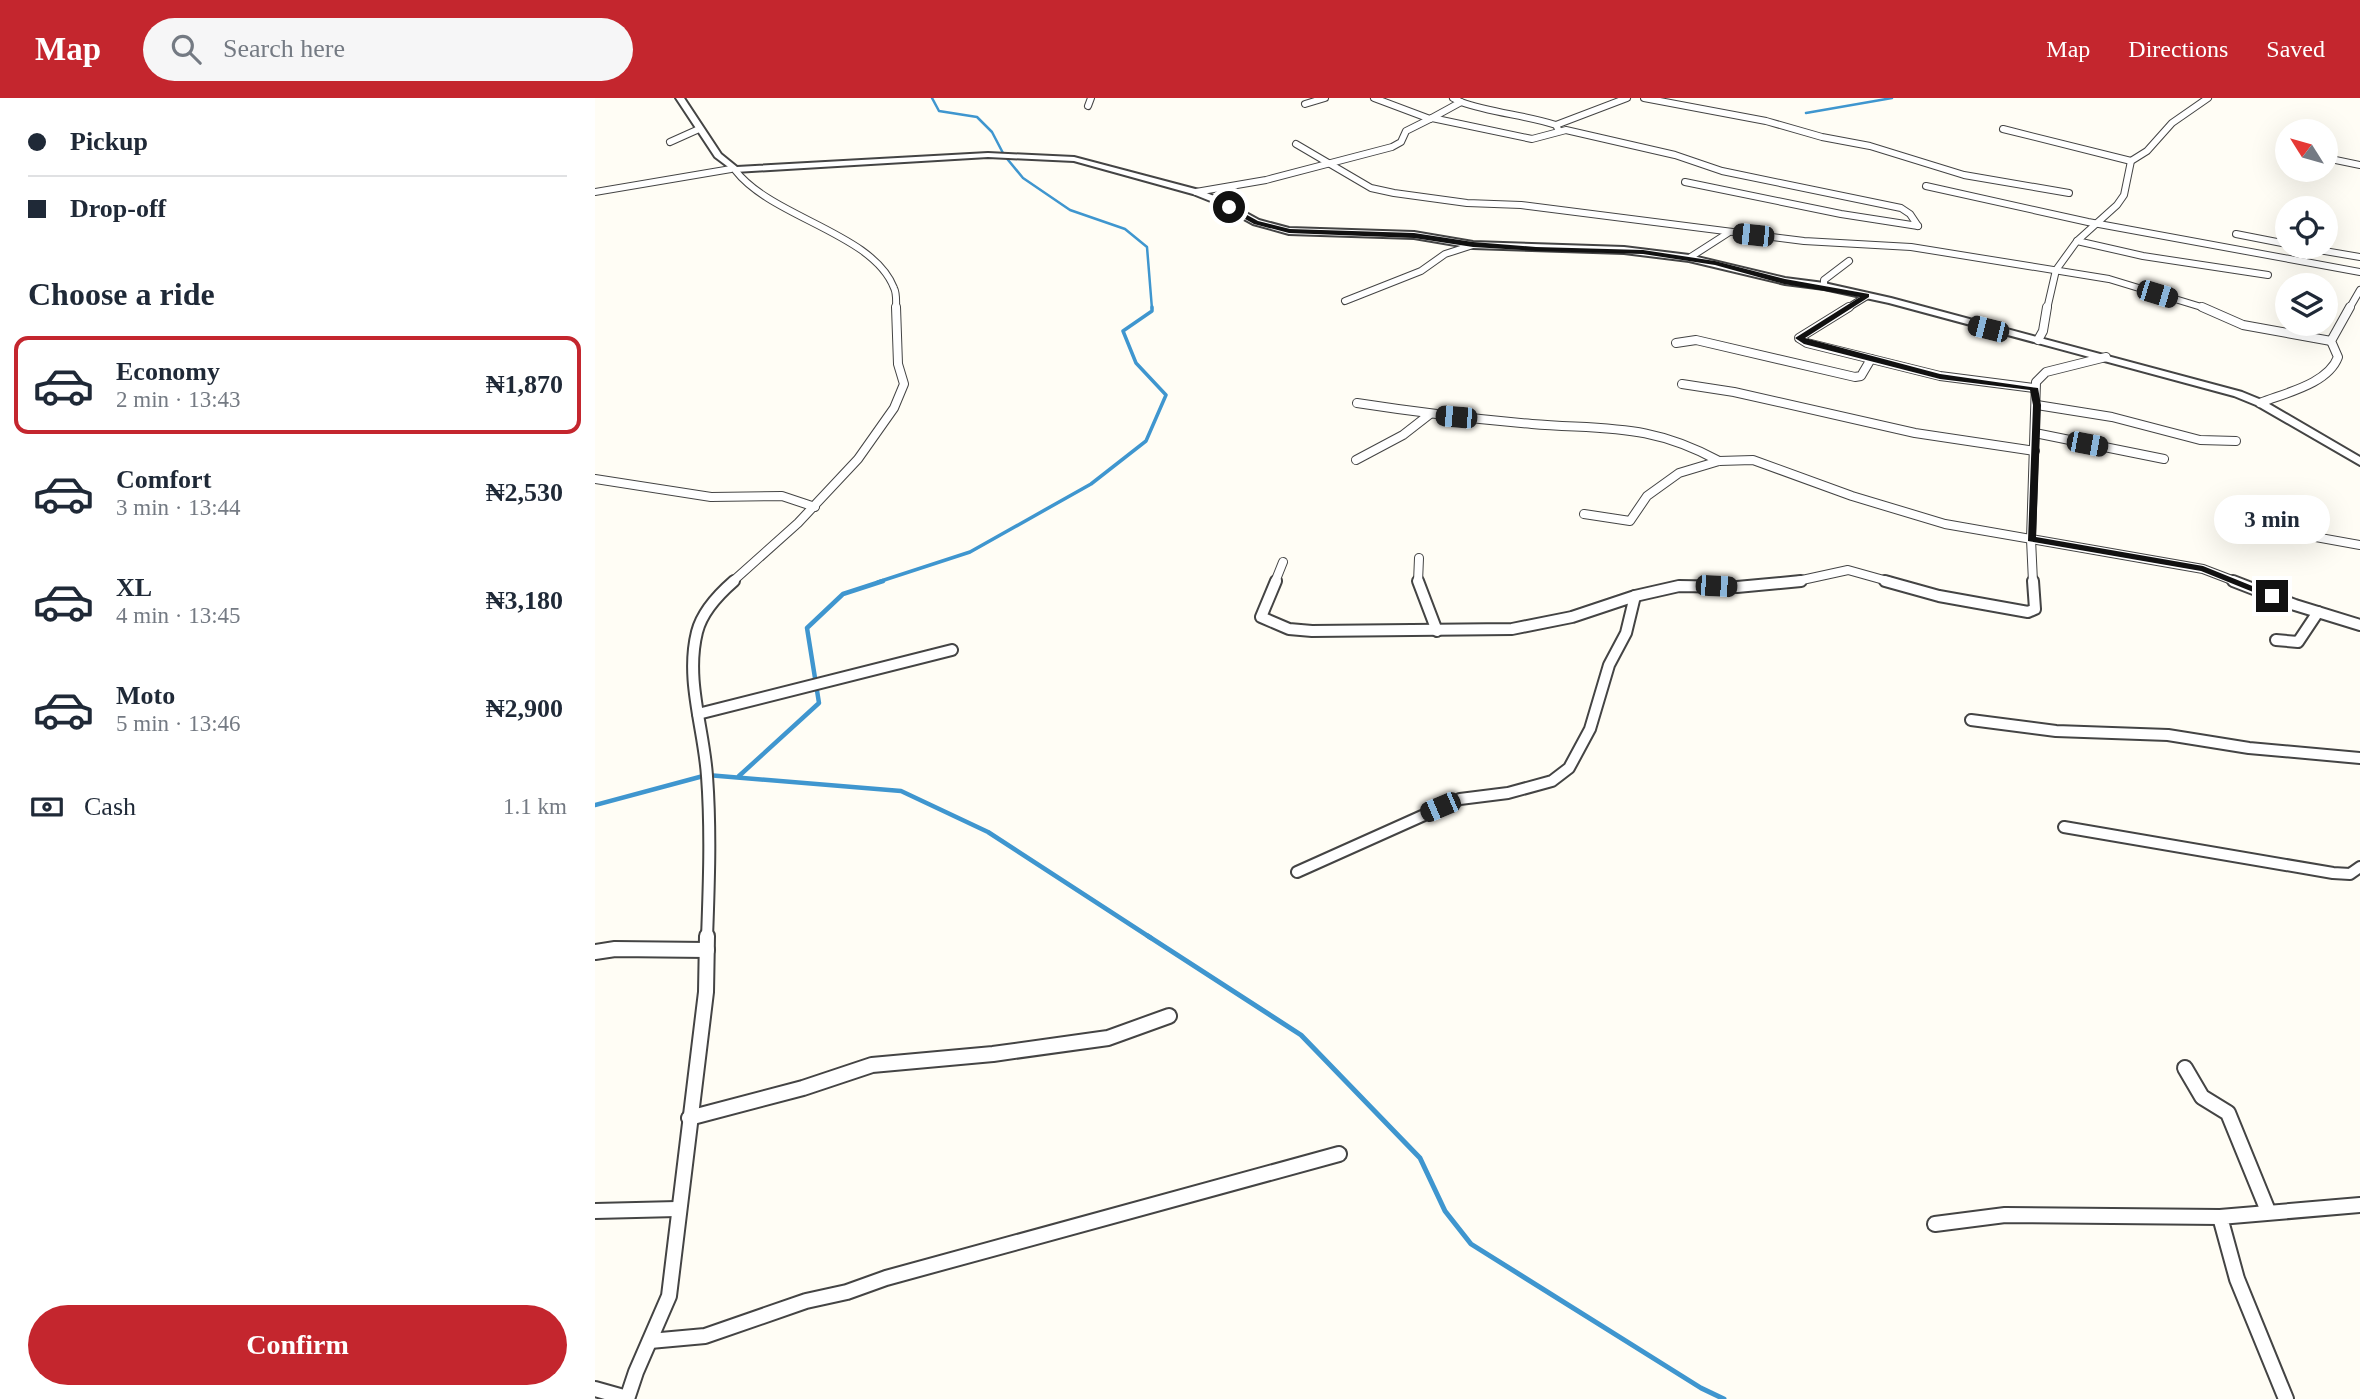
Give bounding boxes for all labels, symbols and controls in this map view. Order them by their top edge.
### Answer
search box [143,18,633,81]
icon: search [167,30,205,68]
text: Map [35,31,101,67]
text: Search here [223,34,345,63]
text: Map [2046,36,2090,62]
text: Directions [2128,36,2228,62]
text: Saved [2266,36,2325,62]
north arrow [2275,119,2338,182]
map controls [2275,119,2338,336]
text: Pickup [70,127,148,156]
route start [1213,191,1245,223]
text: Drop-off [70,194,166,223]
button: locate [2275,196,2338,259]
car [1732,222,1775,248]
button: layers [2275,273,2338,336]
text: Choose a ride [28,276,215,312]
car [2134,278,2181,310]
car [1966,314,2011,344]
icon: car [32,354,95,417]
text: Economy [116,357,220,386]
text: ₦1,870 [486,370,563,399]
text: 2 min · 13:43 [116,387,241,412]
car [1435,405,1478,429]
car [2065,430,2110,458]
icon: car [32,462,95,525]
text: Comfort [116,465,211,494]
text: ₦2,530 [486,478,563,507]
callout: 3 min [2214,494,2330,544]
text: 3 min · 13:44 [116,495,241,520]
text: 3 min [2244,507,2300,532]
icon: car [32,570,95,633]
text: XL [116,573,152,602]
car [1695,574,1738,598]
route end [2256,580,2288,612]
text: ₦3,180 [486,586,563,615]
text: 4 min · 13:45 [116,603,241,628]
icon: car [32,678,95,741]
text: Moto [116,681,175,710]
text: ₦2,900 [486,694,563,723]
text: 5 min · 13:46 [116,711,241,736]
icon: cash [28,788,66,826]
car [1417,789,1464,825]
text: Cash [84,792,136,821]
text: 1.1 km [503,794,567,819]
button: Confirm [28,1305,567,1385]

